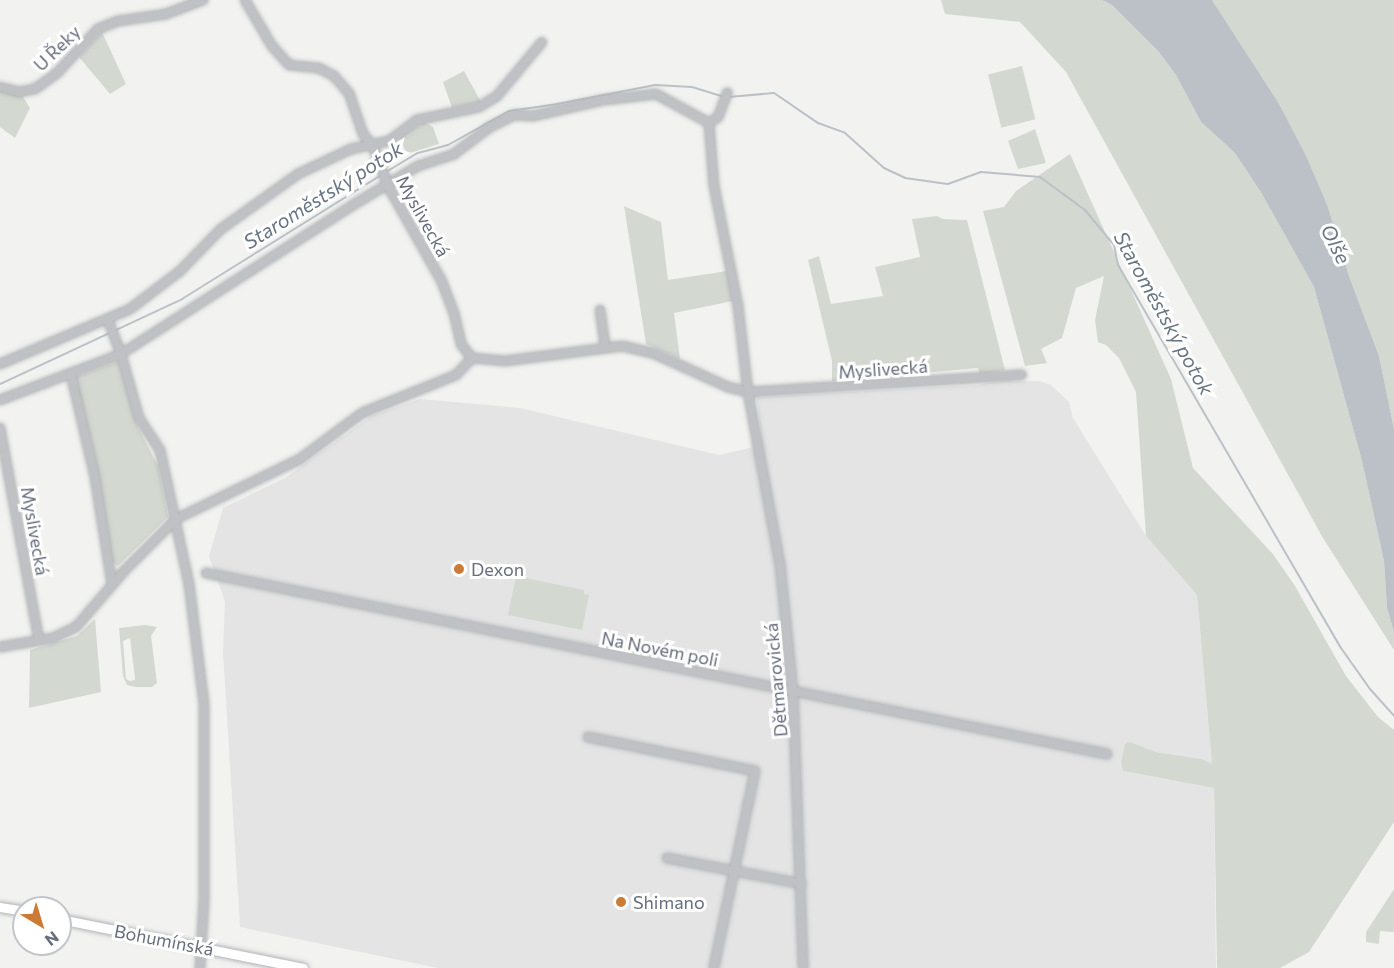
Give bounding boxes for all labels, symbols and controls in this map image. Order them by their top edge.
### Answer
street label: U Řeky [29,21,85,75]
water label: Staroměstský potok [239,136,407,254]
street label: Myslivecká [392,172,454,260]
water label: Olše [1316,220,1356,268]
water label: Staroměstský potok [1109,227,1219,399]
street label: Myslivecká [838,355,928,383]
street label: Myslivecká [17,485,53,577]
place label: Dexon [471,558,524,580]
marker: Dexon [452,562,466,576]
street label: Dětmarovická [760,622,792,738]
street label: Na Novém poli [600,627,720,671]
place label: Shimano [633,891,705,913]
marker: Shimano [614,895,628,909]
north arrow [12,896,72,956]
street label: Bohumínská [113,920,215,960]
text: N [42,928,63,950]

